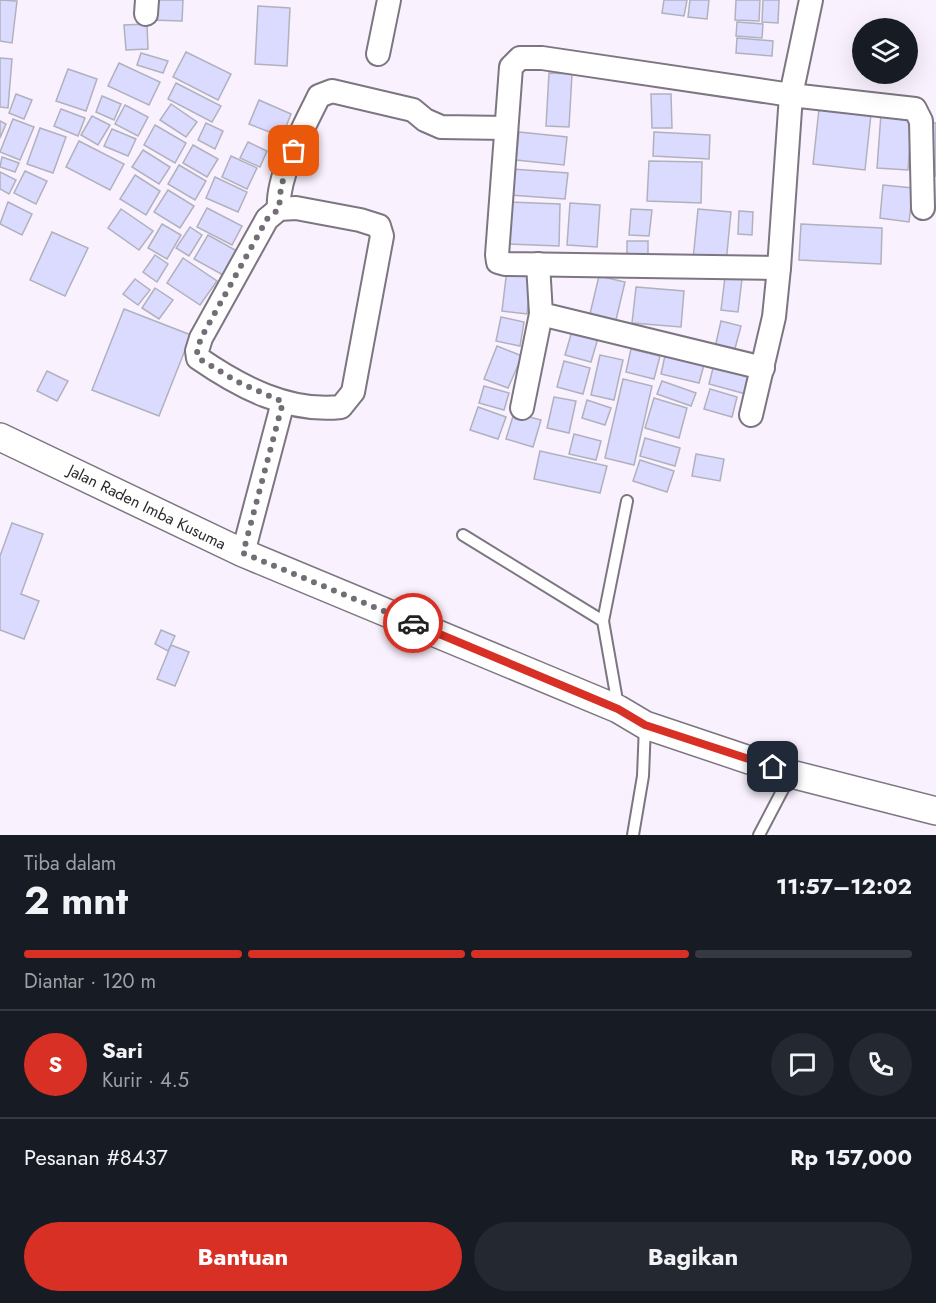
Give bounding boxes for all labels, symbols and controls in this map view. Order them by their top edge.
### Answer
map controls [852,18,918,84]
button: layers [852,18,918,84]
pin [268,125,319,176]
icon: bag [277,134,310,167]
street label: Jalan Raden Imba Kusuma [62,458,230,555]
courier [383,593,443,653]
icon: car [397,607,430,640]
pin [747,741,798,792]
icon: home [756,750,789,783]
text: Tiba dalam [24,849,116,878]
text: 11:57–12:02 [776,870,912,902]
text: 2 mnt [24,872,128,929]
text: Diantar · 120 m [24,967,156,996]
button: chat [771,1033,834,1096]
button: phone [849,1033,912,1096]
text: Sari [102,1034,143,1066]
text: S [49,1048,62,1080]
text: Kurir · 4.5 [102,1066,189,1095]
text: Pesanan #8437 [24,1141,168,1173]
text: Rp 157,000 [790,1141,912,1173]
button: Bantuan [24,1222,462,1291]
button: Bagikan [474,1222,912,1291]

